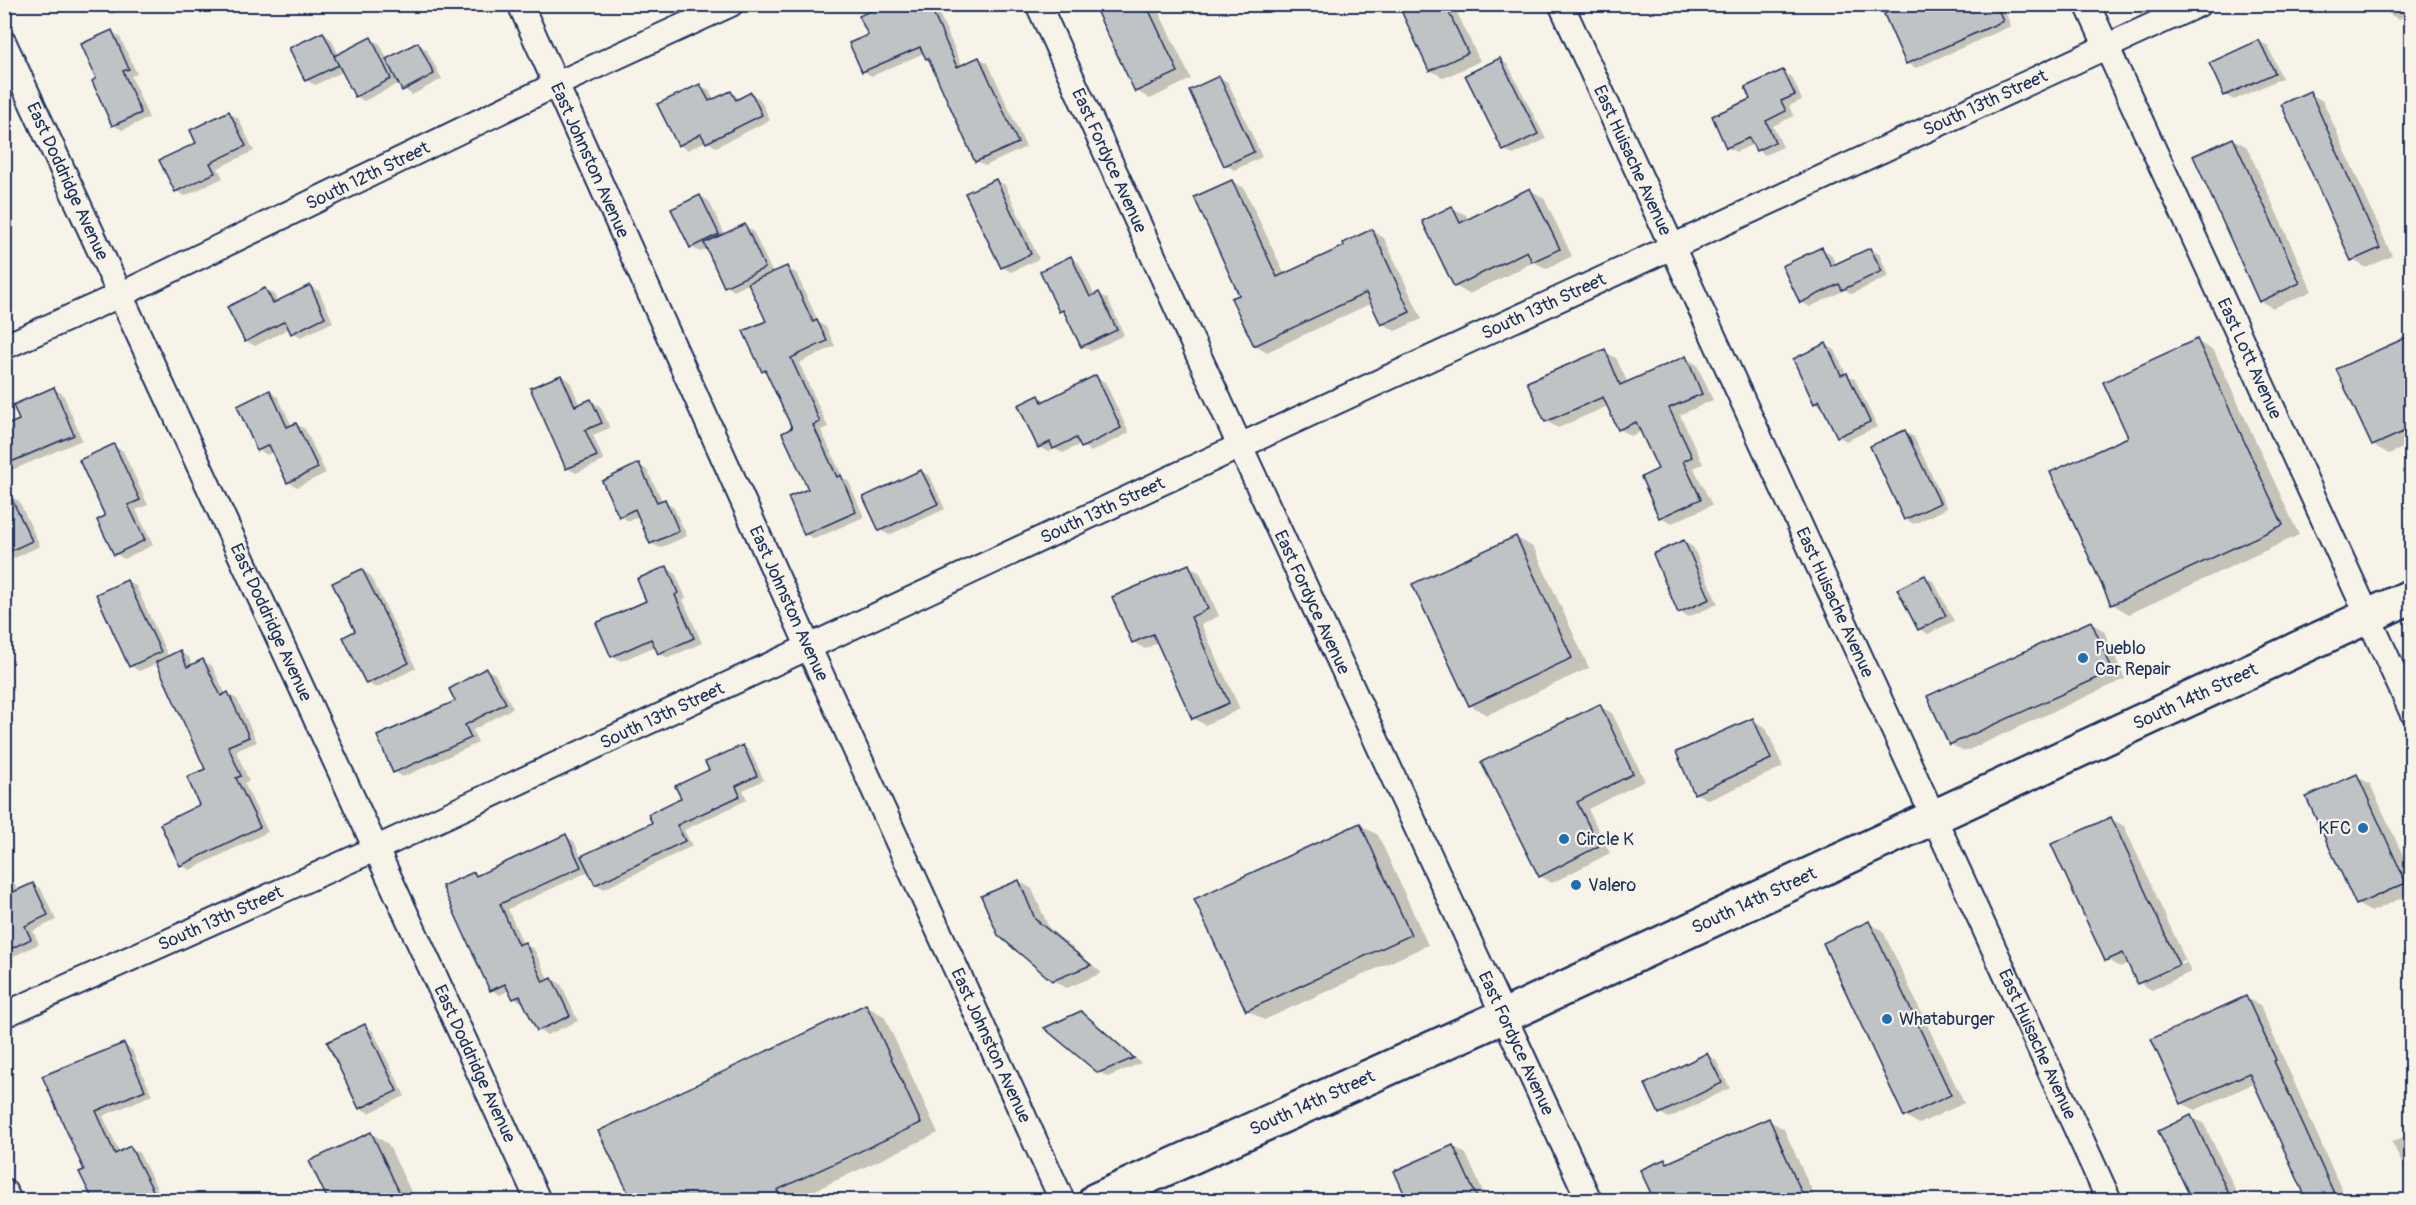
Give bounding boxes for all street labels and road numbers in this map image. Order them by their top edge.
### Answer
street label: South 13th Street [1919,64,2052,142]
street label: East Johnston Avenue [545,79,634,242]
street label: East Huisache Avenue [1588,82,1677,240]
street label: East Fordyce Avenue [1066,85,1152,237]
street label: East Doddridge Avenue [21,99,114,264]
street label: South 12th Street [302,136,434,216]
street label: South 13th Street [1478,268,1610,345]
street label: East Lott Avenue [2212,295,2287,423]
street label: South 13th Street [1037,471,1169,549]
street label: East Johnston Avenue [744,522,834,685]
street label: East Huisache Avenue [1790,524,1879,681]
street label: East Fordyce Avenue [1269,527,1355,678]
street label: East Doddridge Avenue [225,540,317,705]
street label: South 14th Street [2129,658,2262,736]
street label: South 13th Street [596,677,729,755]
street label: South 14th Street [1688,862,1821,940]
street label: South 13th Street [154,880,287,957]
street label: East Johnston Avenue [945,965,1036,1127]
street label: East Huisache Avenue [1993,965,2082,1123]
street label: East Fordyce Avenue [1473,968,1559,1119]
street label: East Doddridge Avenue [428,981,521,1146]
street label: South 14th Street [1246,1065,1379,1141]

